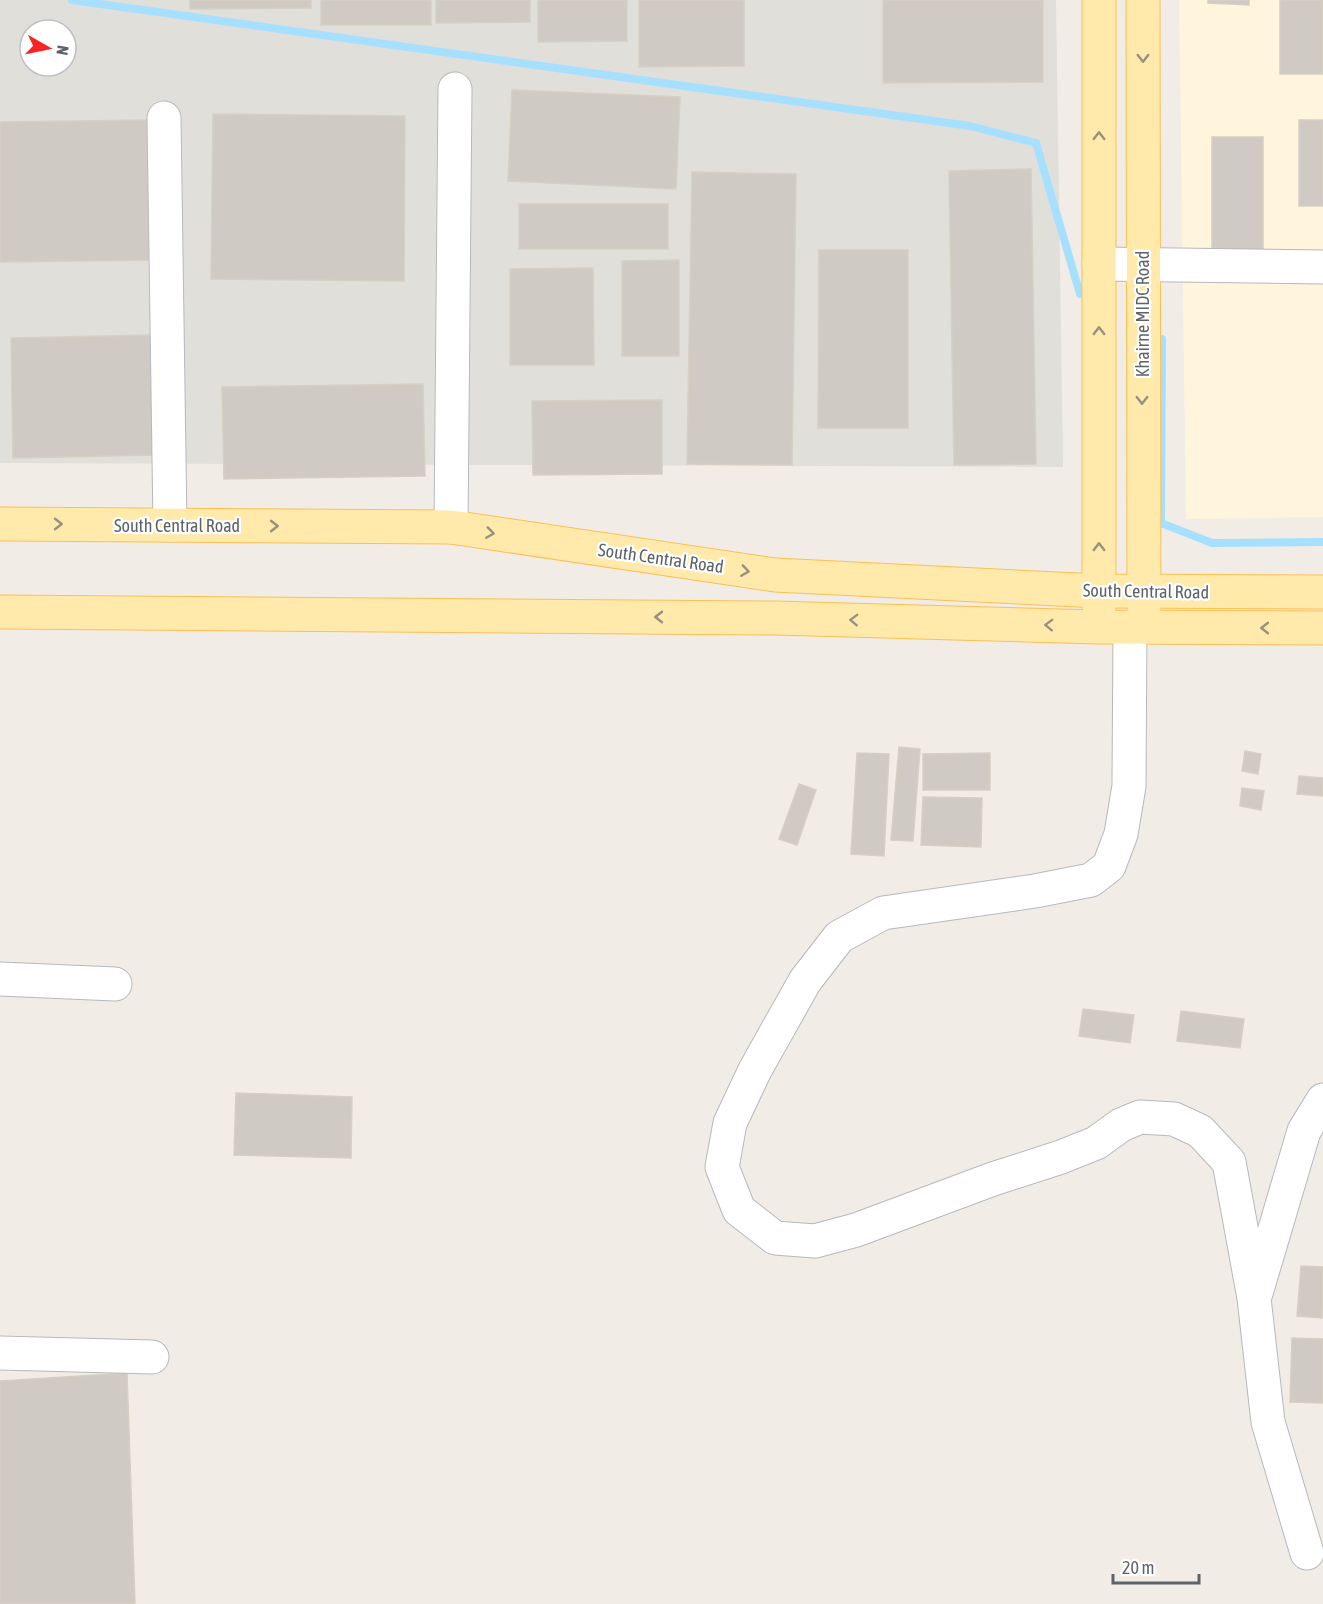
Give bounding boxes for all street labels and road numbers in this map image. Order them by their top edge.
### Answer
street label: Khairne MIDC Road [1132,251,1153,377]
street label: South Central Road [114,515,240,536]
street label: South Central Road [597,539,725,577]
street label: South Central Road [1083,579,1209,603]

